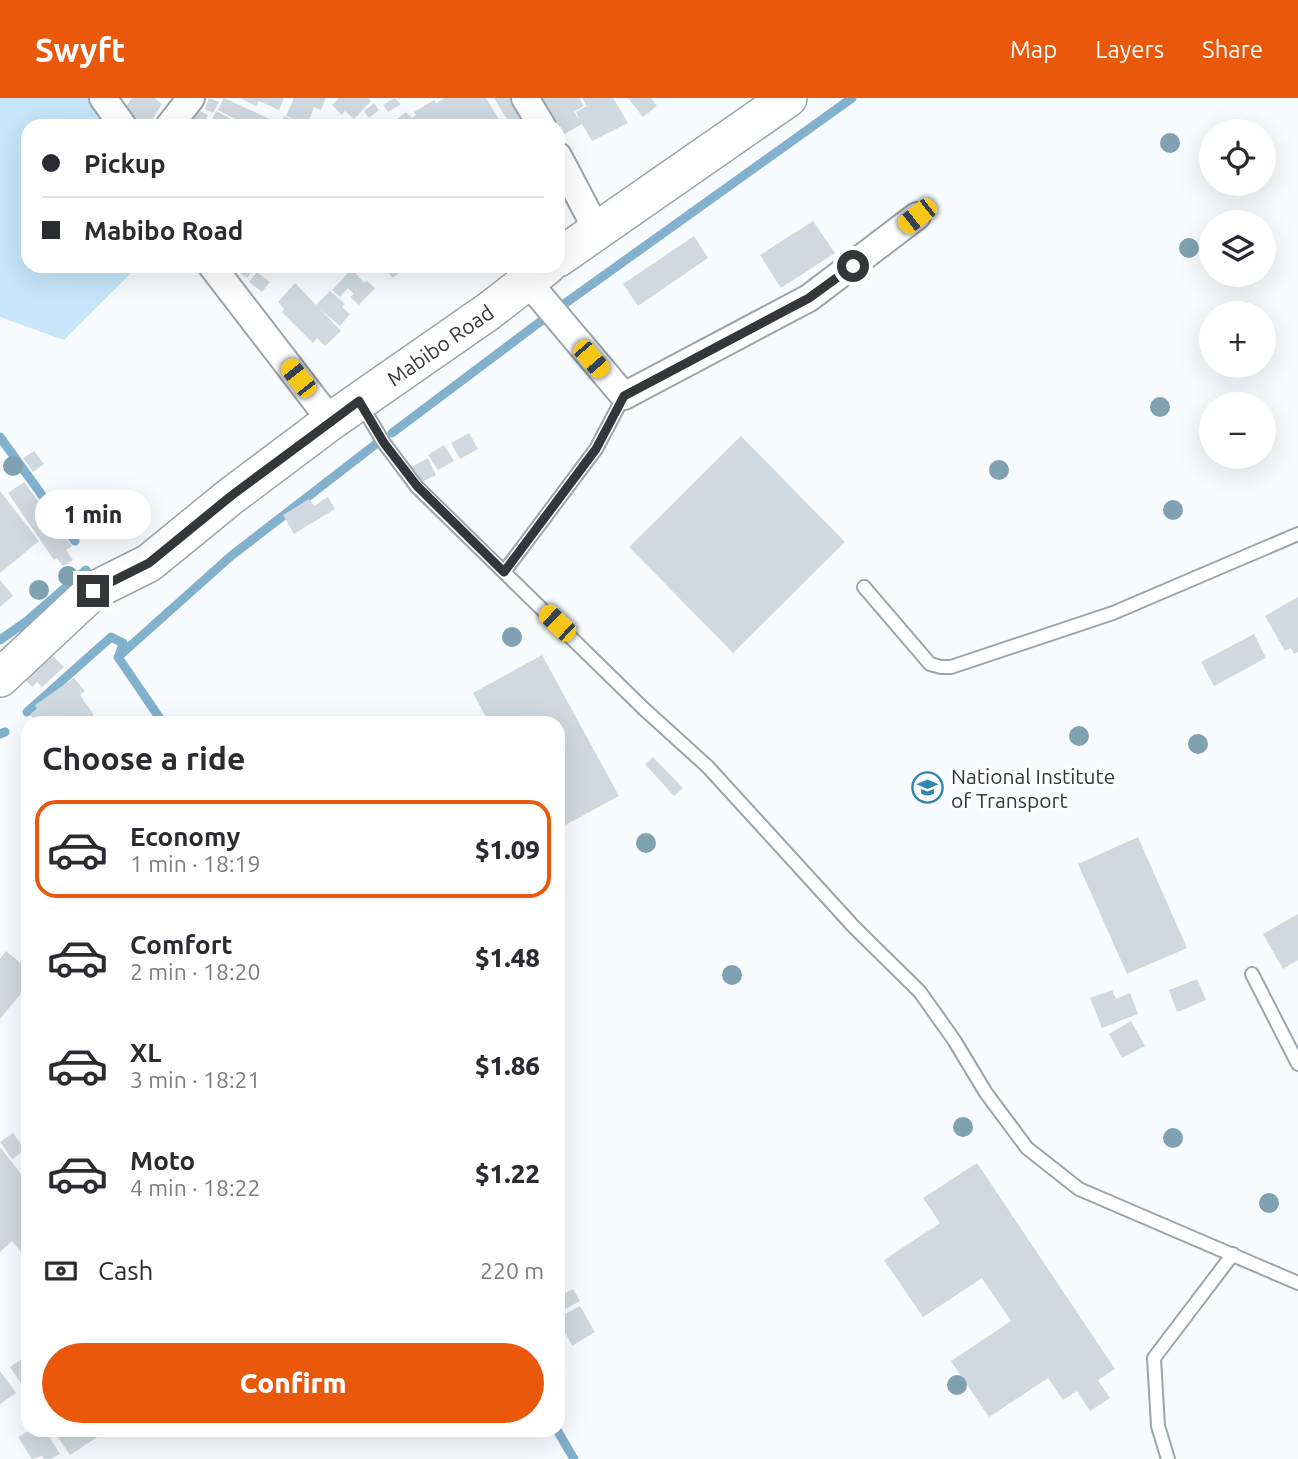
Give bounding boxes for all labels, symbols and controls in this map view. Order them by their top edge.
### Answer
text: Swyft [35,31,125,68]
text: Map [1010,36,1057,63]
text: Layers [1095,36,1164,63]
text: Share [1202,36,1263,63]
map controls [1199,119,1276,469]
button: locate [1199,119,1276,196]
text: Pickup [84,149,166,178]
car [894,195,941,237]
button: layers [1199,210,1276,287]
text: Mabibo Road [84,216,243,245]
route start [837,250,869,282]
street label: Mabibo Road [382,300,498,390]
button: + [1199,301,1276,378]
car [570,336,613,382]
car [277,355,320,401]
button: − [1199,392,1276,469]
callout: 1 min [35,490,151,538]
text: 1 min [64,502,122,527]
route end [77,575,109,607]
car [535,601,580,645]
text: Choose a ride [42,740,245,776]
place label: National Institute of Transport [951,764,1115,812]
school or university icon: National Institute of Transport [911,771,945,805]
icon: car [46,818,109,881]
text: Economy [130,822,240,851]
text: $1.09 [475,835,540,864]
text: 1 min · 18:19 [130,851,261,876]
icon: car [46,926,109,989]
text: Comfort [130,930,233,959]
text: $1.48 [475,943,540,972]
text: 2 min · 18:20 [130,959,261,984]
icon: car [46,1034,109,1097]
text: XL [130,1038,161,1067]
text: $1.86 [475,1051,540,1080]
text: 3 min · 18:21 [130,1067,261,1092]
icon: car [46,1142,109,1205]
text: Moto [130,1146,195,1175]
text: $1.22 [475,1159,540,1188]
text: 4 min · 18:22 [130,1175,261,1200]
icon: cash [42,1252,80,1290]
text: Cash [98,1256,153,1285]
text: 220 m [480,1258,544,1283]
button: Confirm [42,1343,544,1423]

